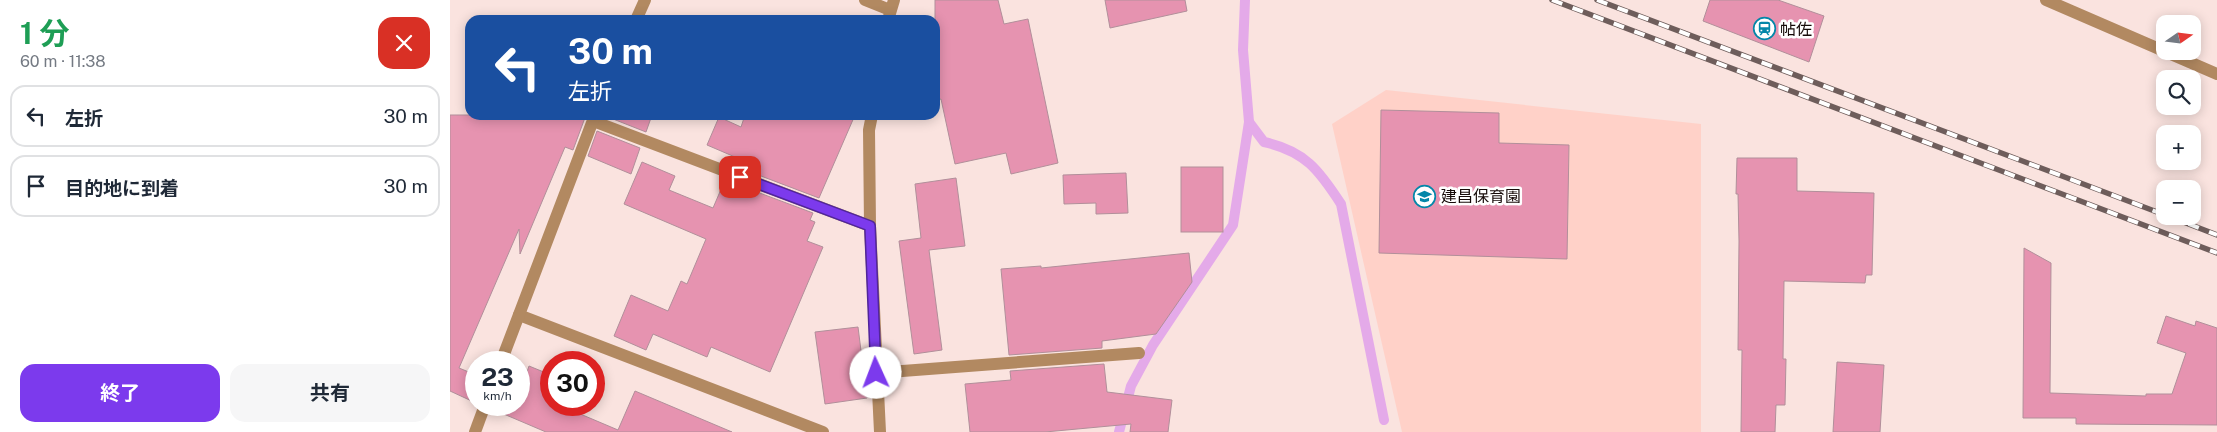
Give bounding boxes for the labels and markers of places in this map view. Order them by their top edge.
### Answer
station icon: 帖佐 [1752,17,1776,41]
place label: 帖佐 [1780,20,1812,39]
pin [719,156,761,198]
school or university icon: 建昌保育園 [1413,184,1437,208]
place label: 建昌保育園 [1441,187,1521,206]

